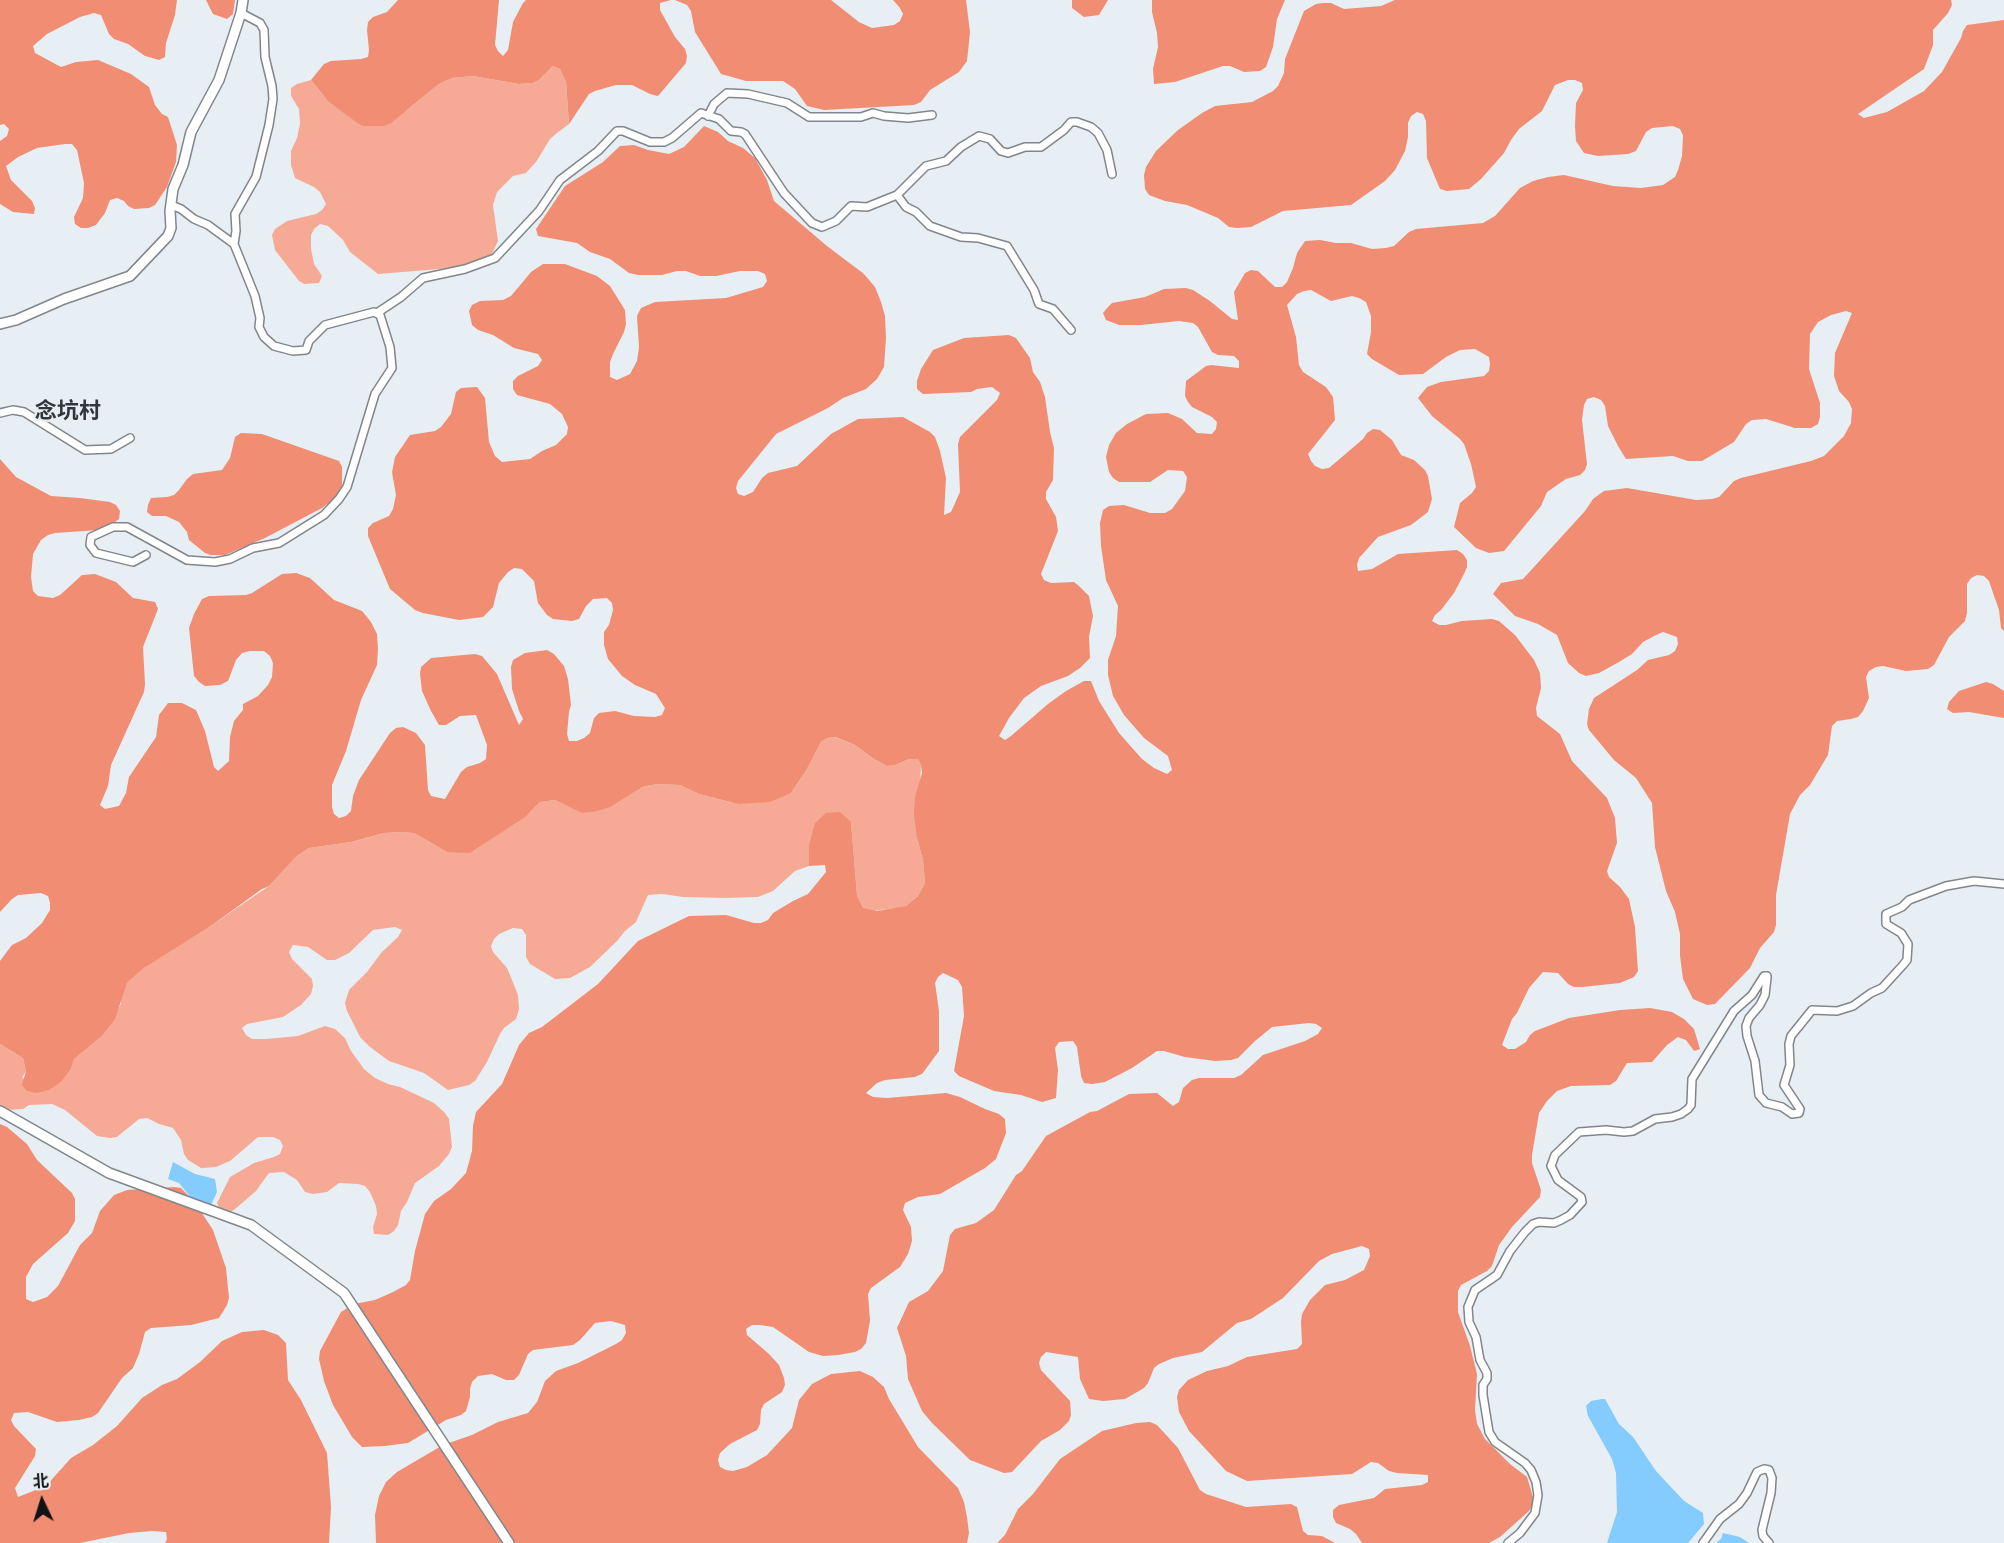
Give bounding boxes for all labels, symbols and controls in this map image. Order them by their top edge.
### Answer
district label: 念坑村 [35,399,101,425]
north arrow [12,1471,72,1531]
text: 北 [32,1473,49,1493]

